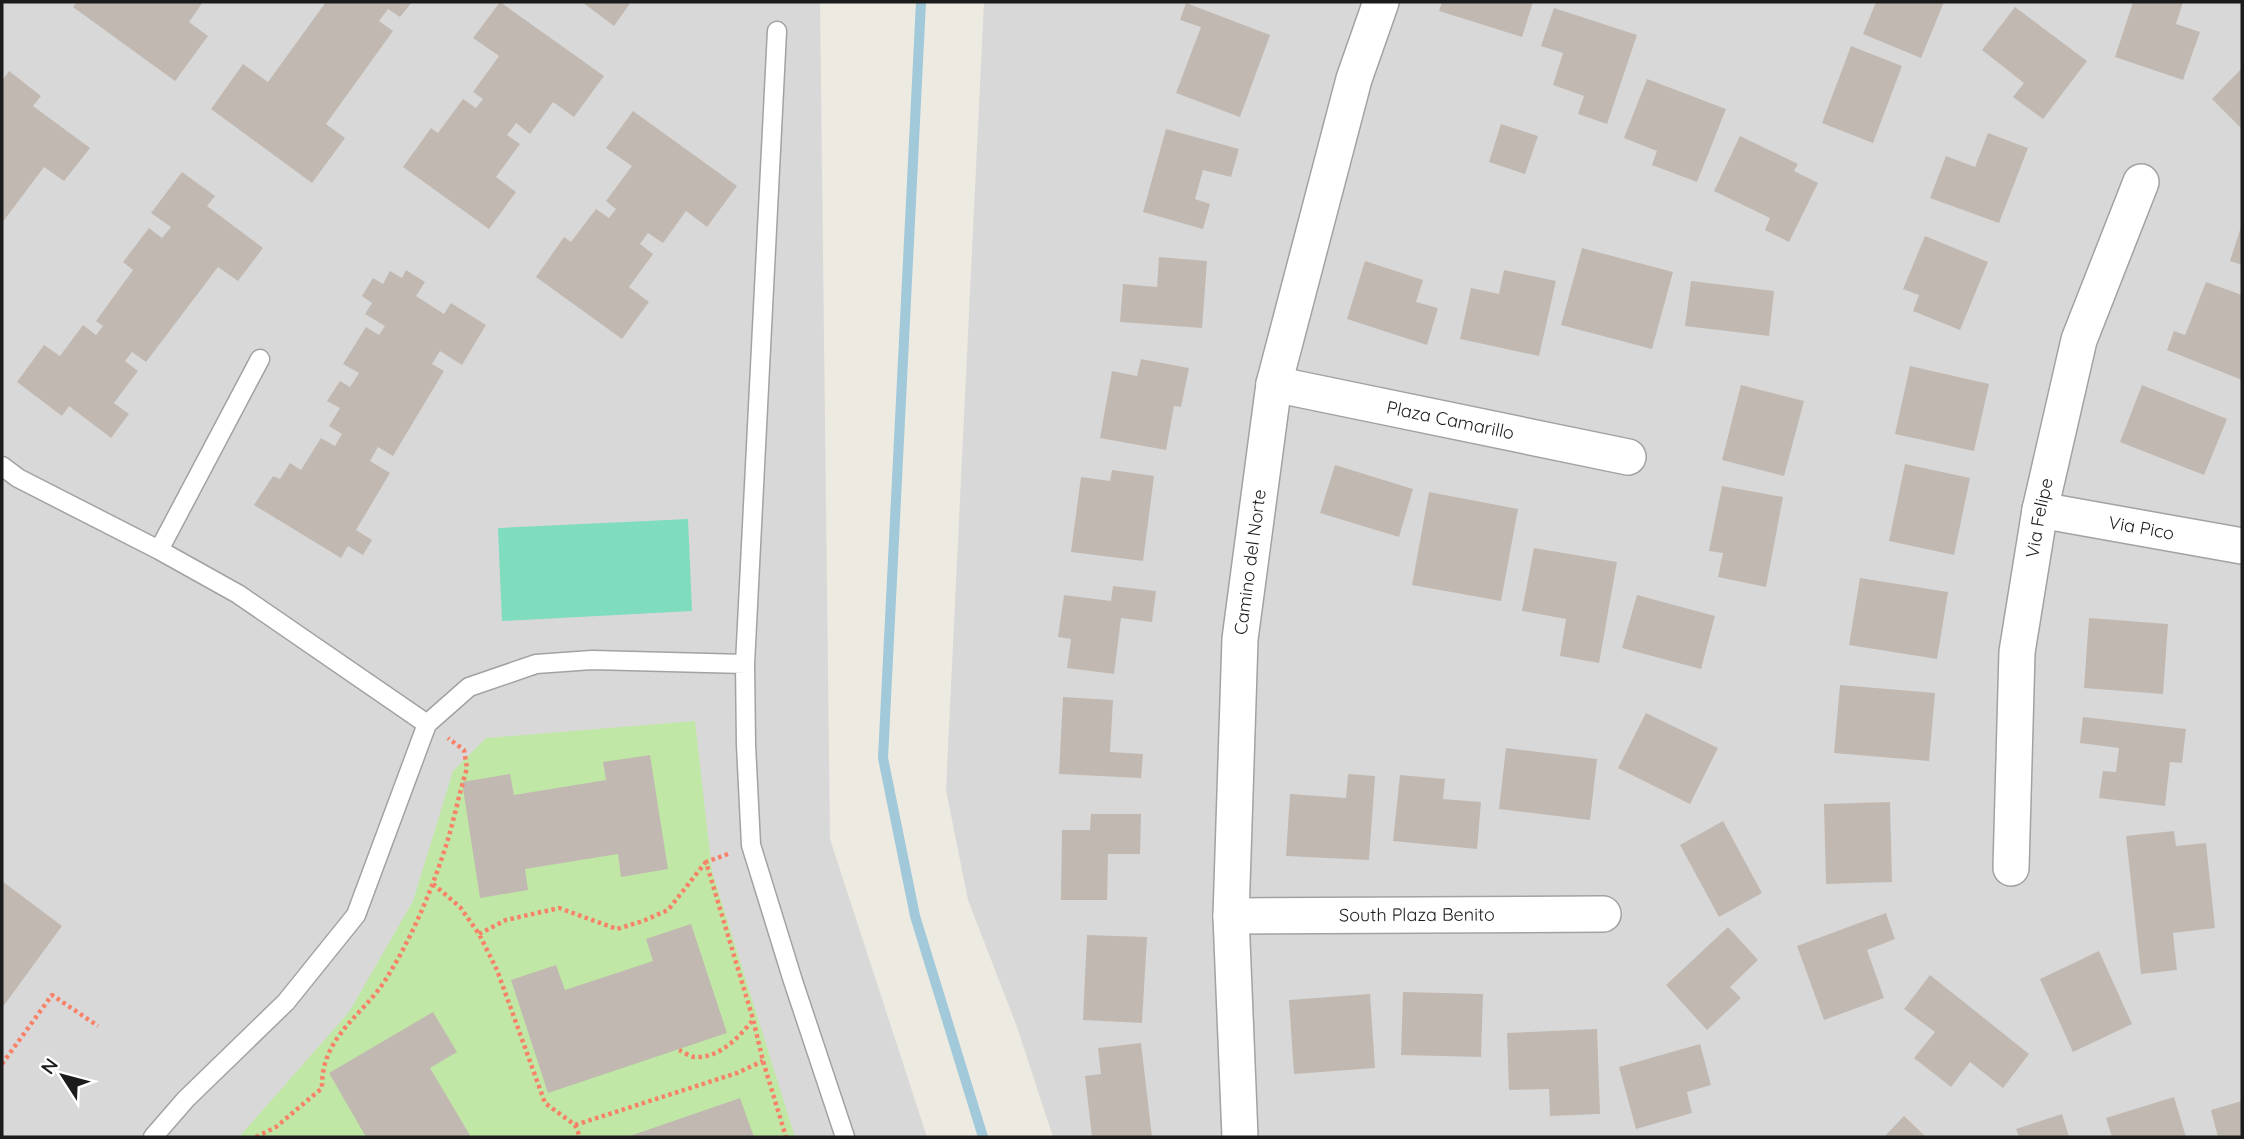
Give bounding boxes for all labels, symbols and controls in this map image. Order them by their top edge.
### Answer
street label: Plaza Camarillo [1384,395,1516,444]
street label: Via Felipe [2020,476,2058,560]
street label: Camino del Norte [1229,488,1271,636]
street label: Via Pico [2107,510,2176,545]
street label: South Plaza Benito [1339,903,1495,926]
north arrow [28,1041,98,1111]
text: N [35,1053,63,1079]

